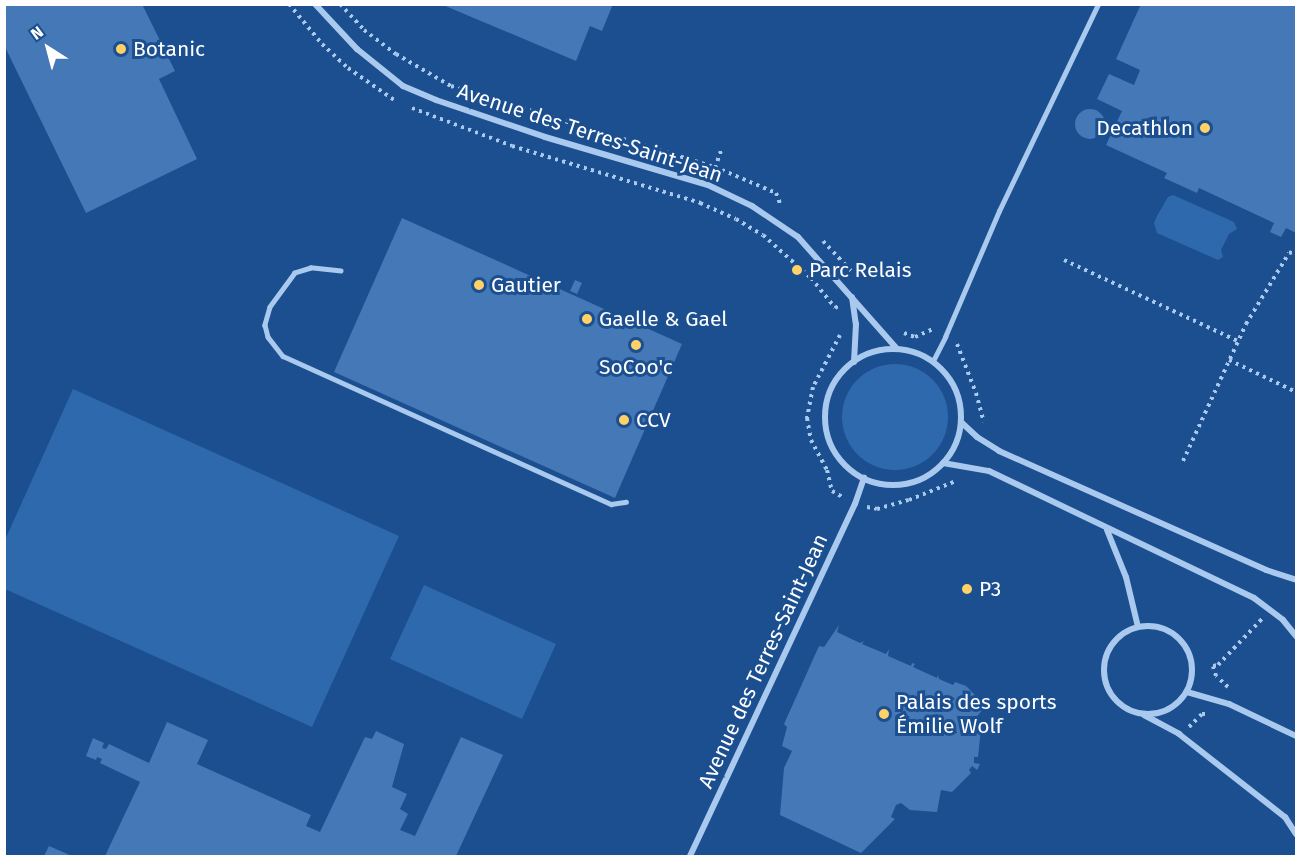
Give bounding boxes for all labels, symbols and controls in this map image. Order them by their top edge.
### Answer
north arrow [18,18,78,78]
text: N [27,22,47,44]
place label: Botanic [133,36,205,62]
marker: Botanic [114,42,128,56]
street label: Avenue des Terres-Saint-Jean [454,78,726,188]
place label: Decathlon [1096,115,1193,141]
marker: Decathlon [1198,121,1212,135]
place label: Parc Relais [809,257,912,283]
marker: Parc Relais [790,263,804,277]
place label: Gautier [491,272,561,298]
marker: Gautier [472,278,486,292]
place label: Gaelle & Gael [599,306,727,332]
marker: Gaelle & Gael [580,312,594,326]
marker: SoCoo'c [629,338,643,352]
place label: SoCoo'c [599,354,673,380]
place label: CCV [636,407,671,433]
marker: CCV [617,413,631,427]
street label: Avenue des Terres-Saint-Jean [693,530,833,792]
place label: P3 [979,576,1001,602]
marker: P3 [960,582,974,596]
place label: Palais des sports Émilie Wolf [896,689,1056,739]
marker: Palais des sports Émilie Wolf [877,707,891,721]

